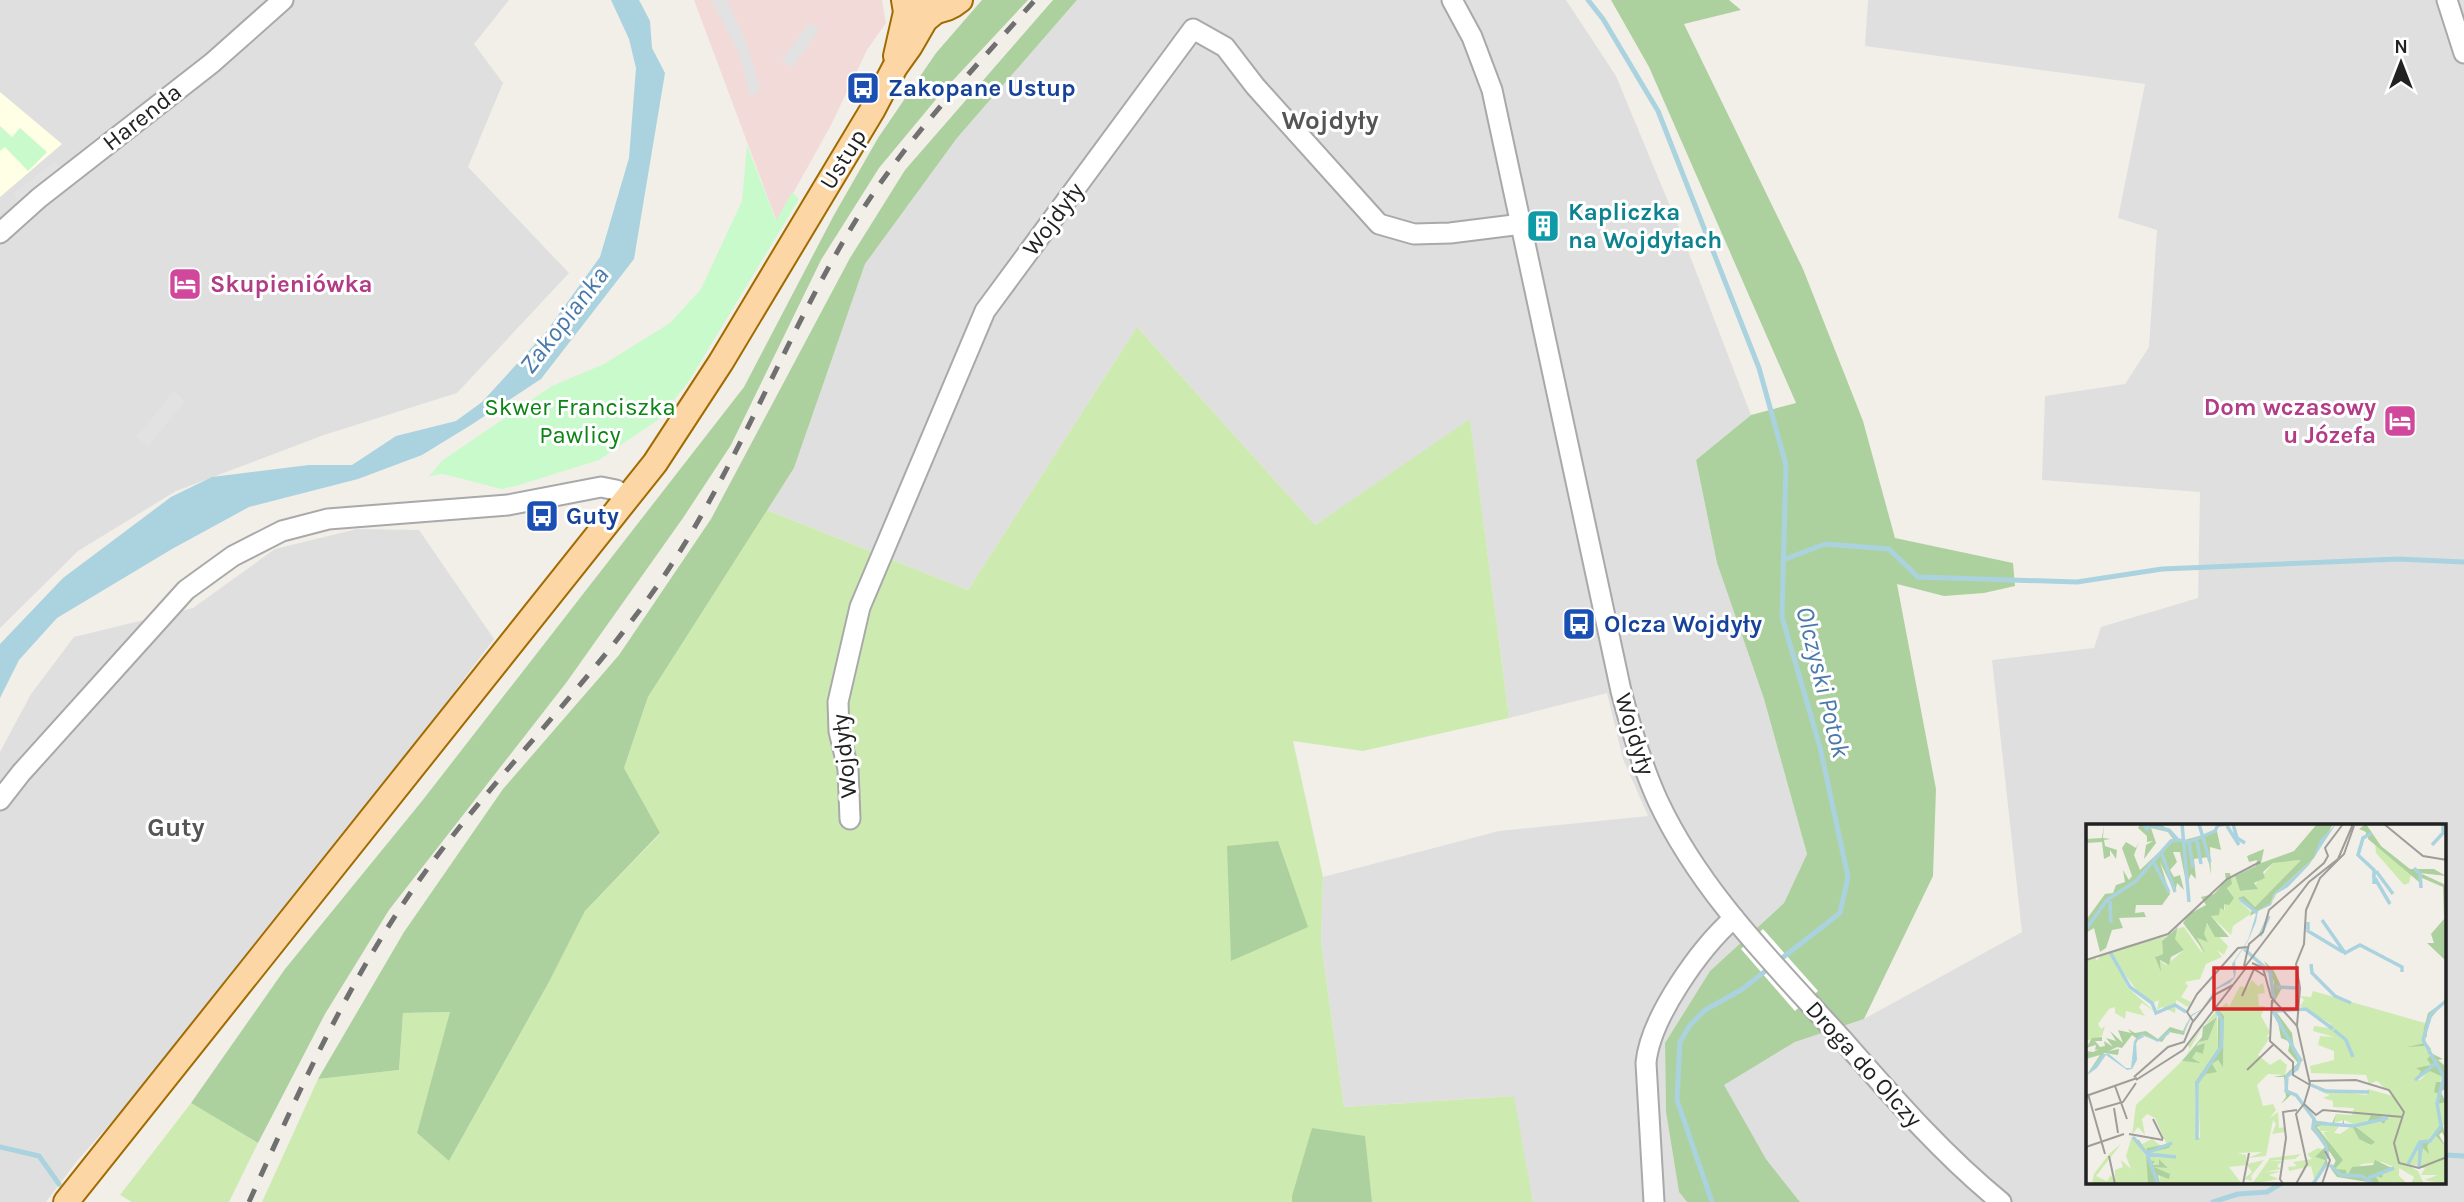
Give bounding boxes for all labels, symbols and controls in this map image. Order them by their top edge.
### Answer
north arrow [2366,28,2436,98]
text: N [2394,36,2408,58]
bus stop icon: Zakopane Ustup [844,69,882,107]
place label: Zakopane Ustup [888,74,1076,102]
street label: Harenda [97,78,187,156]
district label: Wojdyły [1281,105,1379,136]
street label: Ustup [814,124,872,194]
street label: Wojdyły [1016,177,1090,261]
place label: Kapliczka na Wojdyłach [1568,198,1722,254]
building icon: Kapliczka na Wojdyłach [1524,207,1562,245]
water label: Zakopianka [513,260,615,380]
hotel icon: Skupieniówka [166,265,204,303]
place label: Skupieniówka [210,270,373,298]
park label: Skwer Franciszka Pawlicy [484,393,676,449]
place label: Dom wczasowy u Józefa [2204,393,2376,449]
hotel icon: Dom wczasowy u Józefa [2381,402,2419,440]
bus stop icon: Guty [523,497,561,535]
place label: Guty [566,502,619,530]
water label: Olczyski Potok [1789,603,1857,762]
bus stop icon: Olcza Wojdyły [1560,605,1598,643]
place label: Olcza Wojdyły [1604,610,1762,638]
street label: Wojdyły [1609,689,1661,779]
street label: Wojdyły [826,712,862,800]
district label: Guty [147,812,205,843]
inset map [2086,824,2446,1184]
street label: Droga do Olczy [1800,995,1928,1133]

